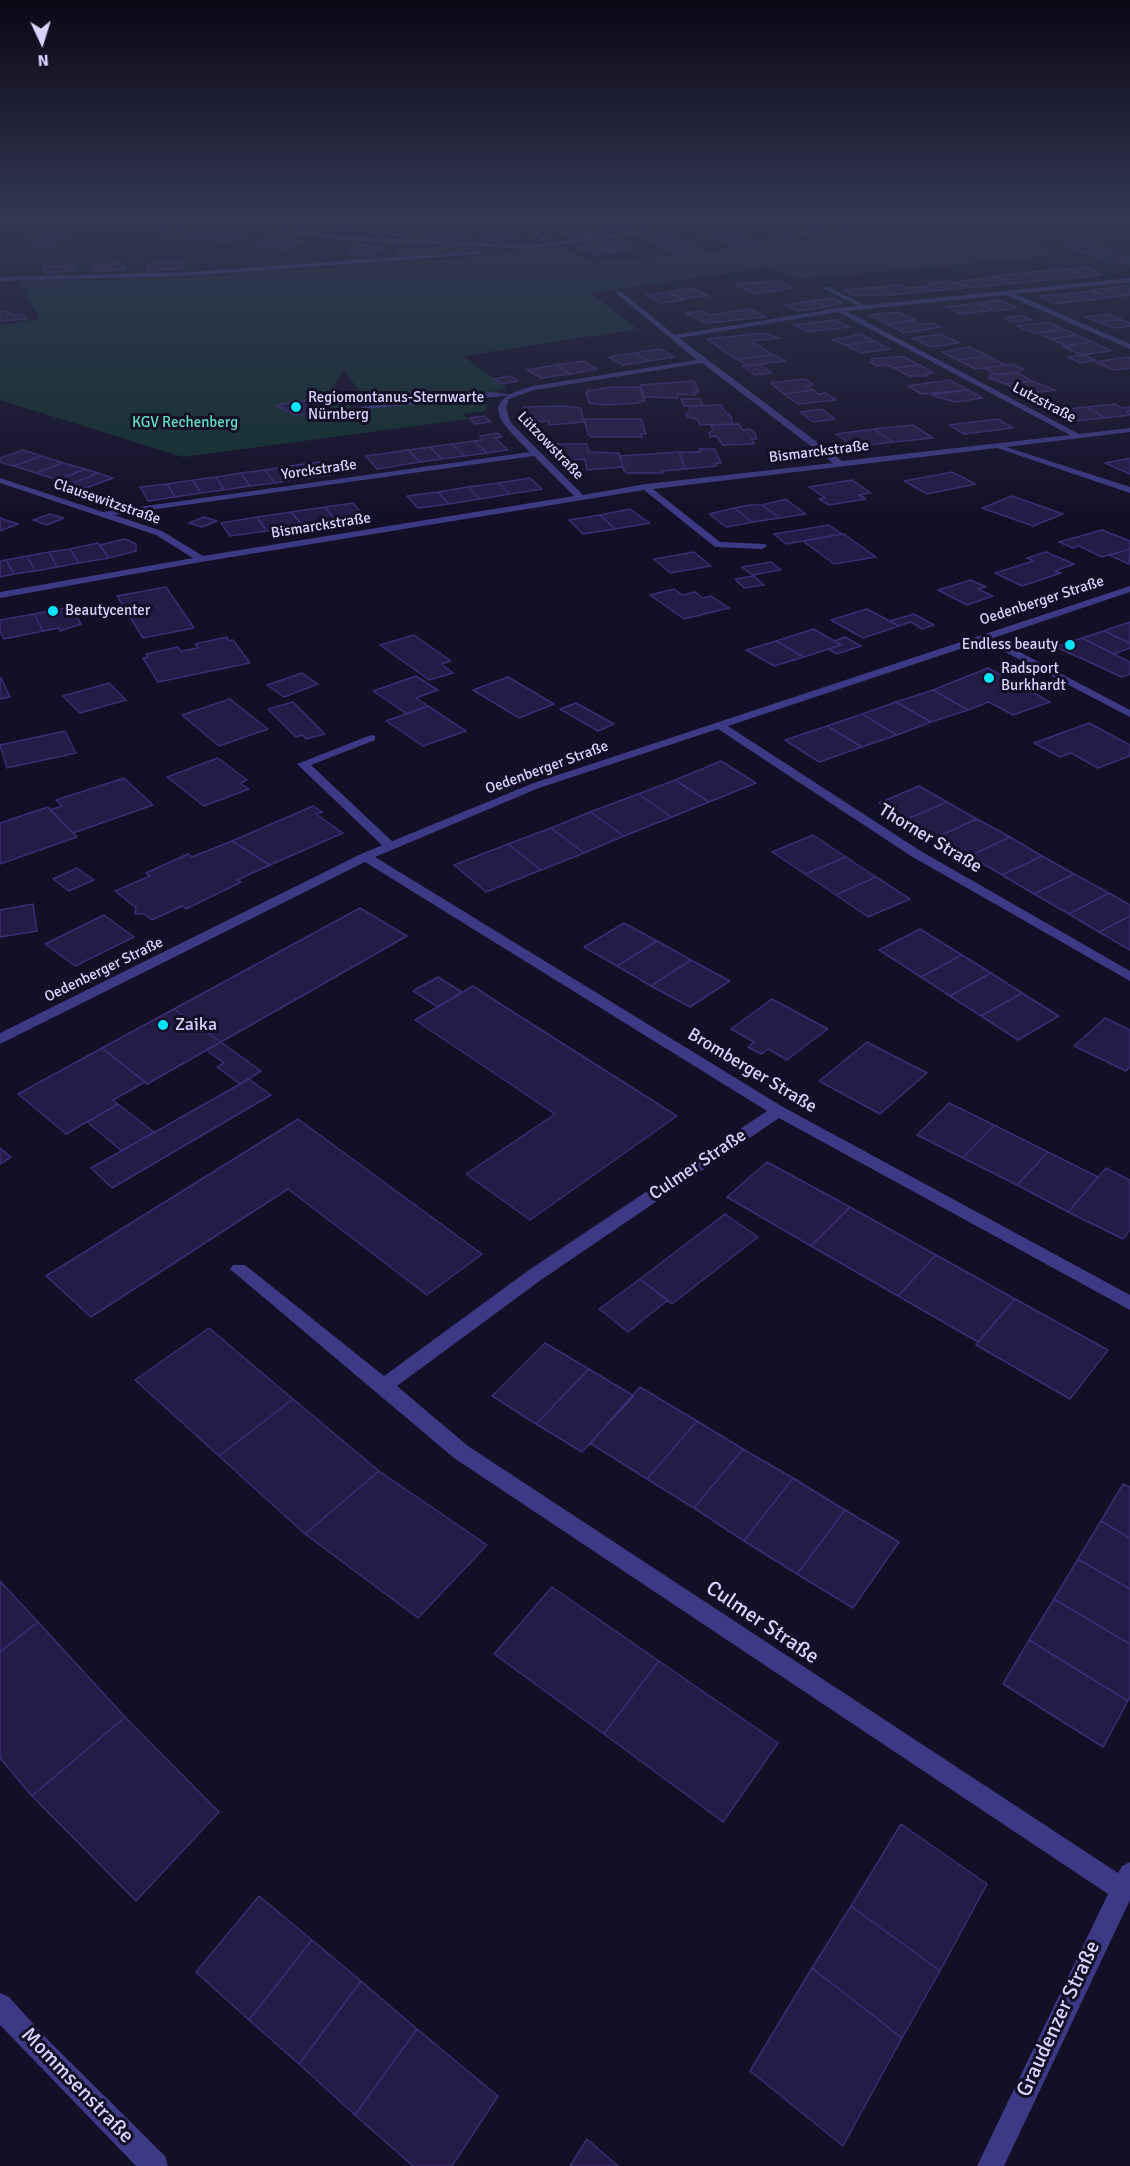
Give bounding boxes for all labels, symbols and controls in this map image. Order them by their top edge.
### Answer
north arrow [12,12,72,72]
text: N [37,50,50,70]
street label: Lutzstraße [1009,379,1079,427]
place label: Regiomontanus-Sternwarte Nürnberg [308,389,484,424]
marker: Regiomontanus-Sternwarte Nürnberg [289,400,303,414]
street label: Lützowstraße [513,408,587,484]
park label: KGV Rechenberg [132,414,238,432]
street label: Bismarckstraße [768,437,870,467]
street label: Yorckstraße [280,456,358,484]
street label: Clausewitzstraße [51,475,163,529]
street label: Bismarckstraße [270,509,372,543]
street label: Oedenberger Straße [978,572,1106,630]
place label: Beautycenter [65,602,150,620]
marker: Beautycenter [46,604,60,618]
place label: Endless beauty [962,636,1058,654]
marker: Endless beauty [1063,638,1077,652]
place label: Radsport Burkhardt [1001,660,1066,695]
marker: Radsport Burkhardt [982,671,996,685]
street label: Oedenberger Straße [483,737,611,799]
street label: Thorner Straße [875,800,985,878]
street label: Oedenberger Straße [42,934,166,1006]
place label: Zaika [175,1014,217,1036]
marker: Zaika [156,1018,170,1032]
street label: Bromberger Straße [683,1024,821,1118]
street label: Culmer Straße [646,1125,750,1205]
street label: Culmer Straße [701,1576,823,1670]
street label: Graudenzer Straße [1012,1937,1106,2101]
street label: Mommsenstraße [16,2023,138,2149]

